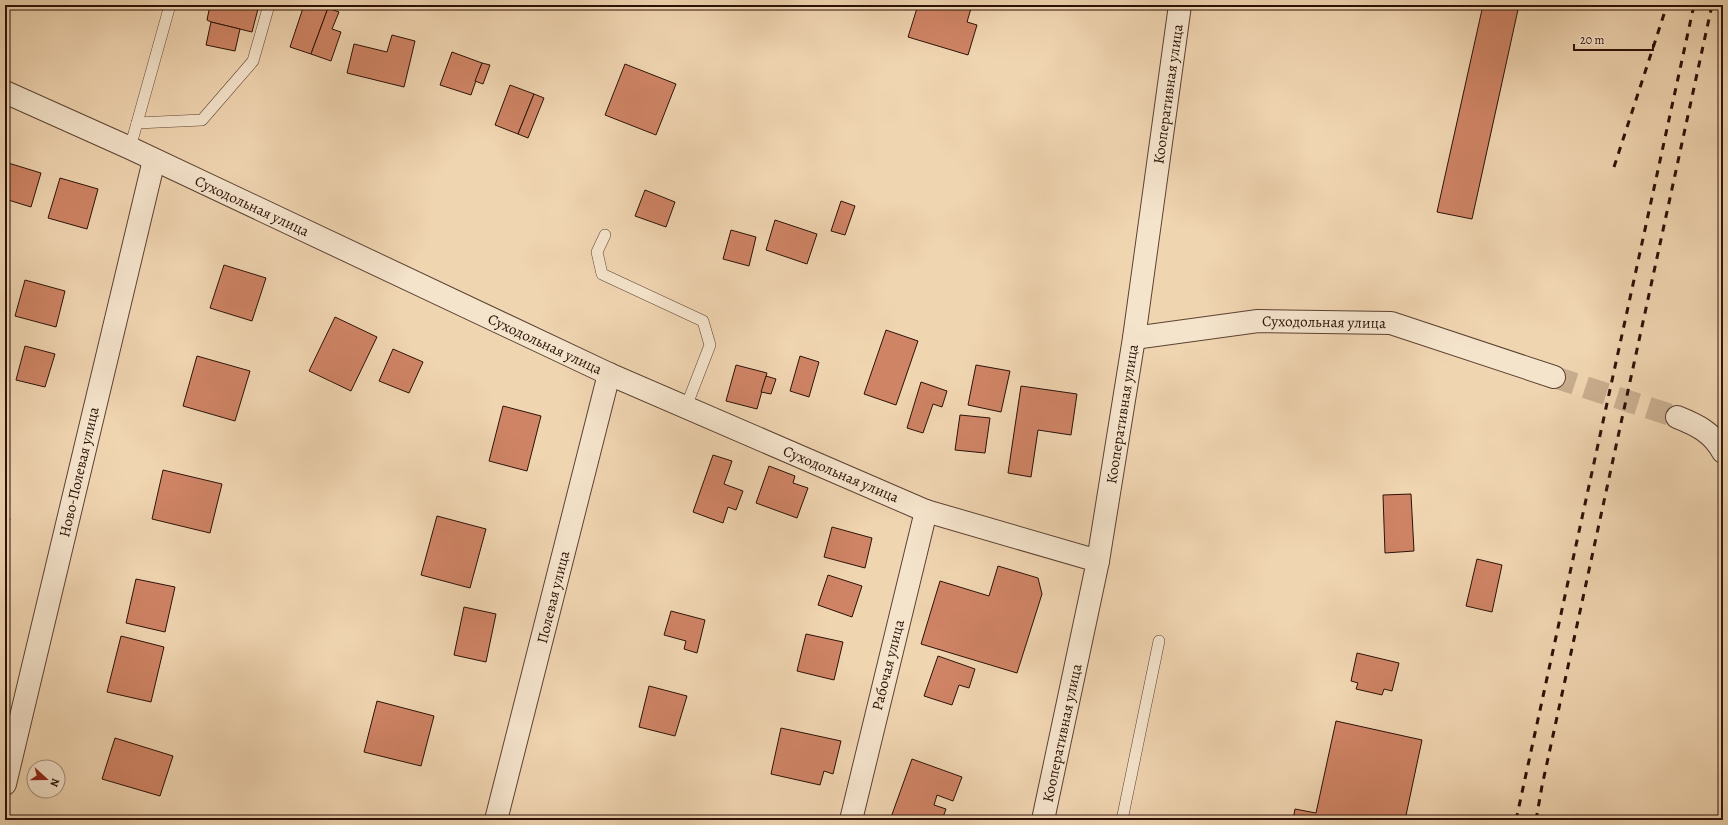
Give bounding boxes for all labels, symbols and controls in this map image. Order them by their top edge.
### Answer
street label: Кооперативная улица [1148,23,1188,165]
scale bar [1574,26,1653,52]
text: 20 m [1580,32,1604,48]
street label: Суходольная улица [192,171,312,241]
street label: Суходольная улица [485,309,605,379]
street label: Суходольная улица [1262,311,1386,333]
street label: Кооперативная улица [1101,343,1143,485]
street label: Ново-Полевая улица [54,405,104,539]
street label: Суходольная улица [780,441,902,507]
street label: Полевая улица [532,549,574,645]
street label: Рабочая улица [867,617,909,713]
street label: Кооперативная улица [1038,662,1086,804]
north arrow [26,759,66,799]
text: N [46,776,63,789]

